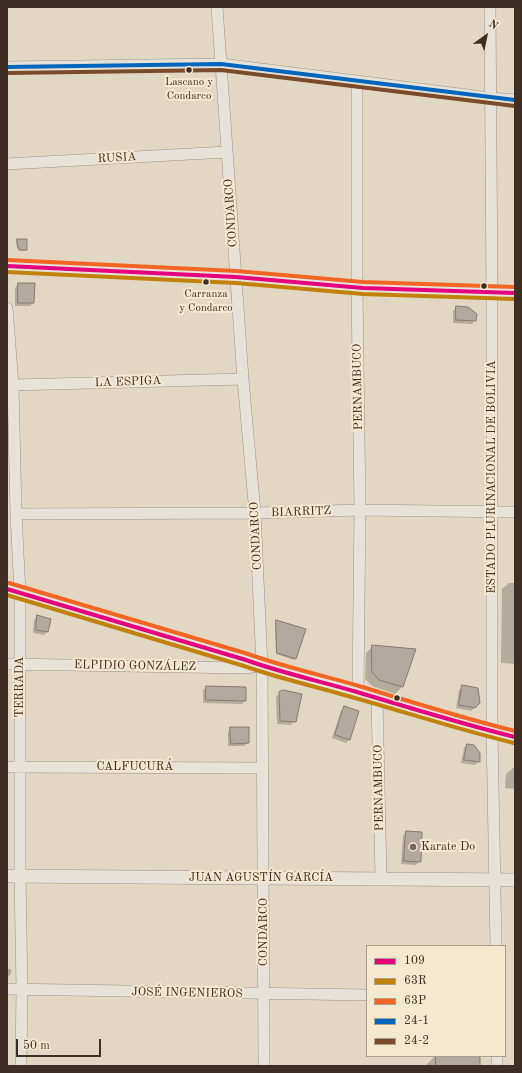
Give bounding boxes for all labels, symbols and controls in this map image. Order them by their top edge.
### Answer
north arrow [466,16,506,56]
text: N [486,19,499,32]
marker: Lascano y Condarco [184,65,194,75]
place label: Lascano y Condarco [165,75,213,101]
street label: RUSIA [97,150,137,166]
street label: CONDARCO [221,178,241,248]
marker: Carranza y Condarco [201,277,211,287]
unlabelled marker [479,281,489,291]
place label: Carranza y Condarco [179,287,233,313]
street label: PERNAMBUCO [350,344,366,430]
street label: ESTADO PLURINACIONAL DE BOLIVIA [485,360,499,594]
street label: LA ESPIGA [94,374,162,390]
street label: CONDARCO [247,501,265,571]
street label: BIARRITZ [271,504,331,520]
street label: TERRADA [13,657,27,717]
street label: ELPIDIO GONZÁLEZ [74,658,196,674]
unlabelled marker [392,693,402,703]
street label: PERNAMBUCO [371,745,387,831]
street label: CALFUCURÁ [97,760,173,774]
place label: Karate Do [421,840,475,854]
marker: Karate Do [408,842,418,852]
street label: JUAN AGUSTÍN GARCÍA [189,871,333,885]
street label: CONDARCO [257,898,271,966]
legend [366,945,506,1057]
text: 109 [404,955,425,967]
text: 63R [404,975,427,987]
street label: JOSÉ INGENIEROS [131,985,243,1001]
text: 63P [404,995,426,1007]
text: 24-1 [404,1015,429,1027]
scale bar [18,1031,103,1057]
text: 24-2 [404,1035,429,1047]
text: 50 m [23,1040,50,1052]

